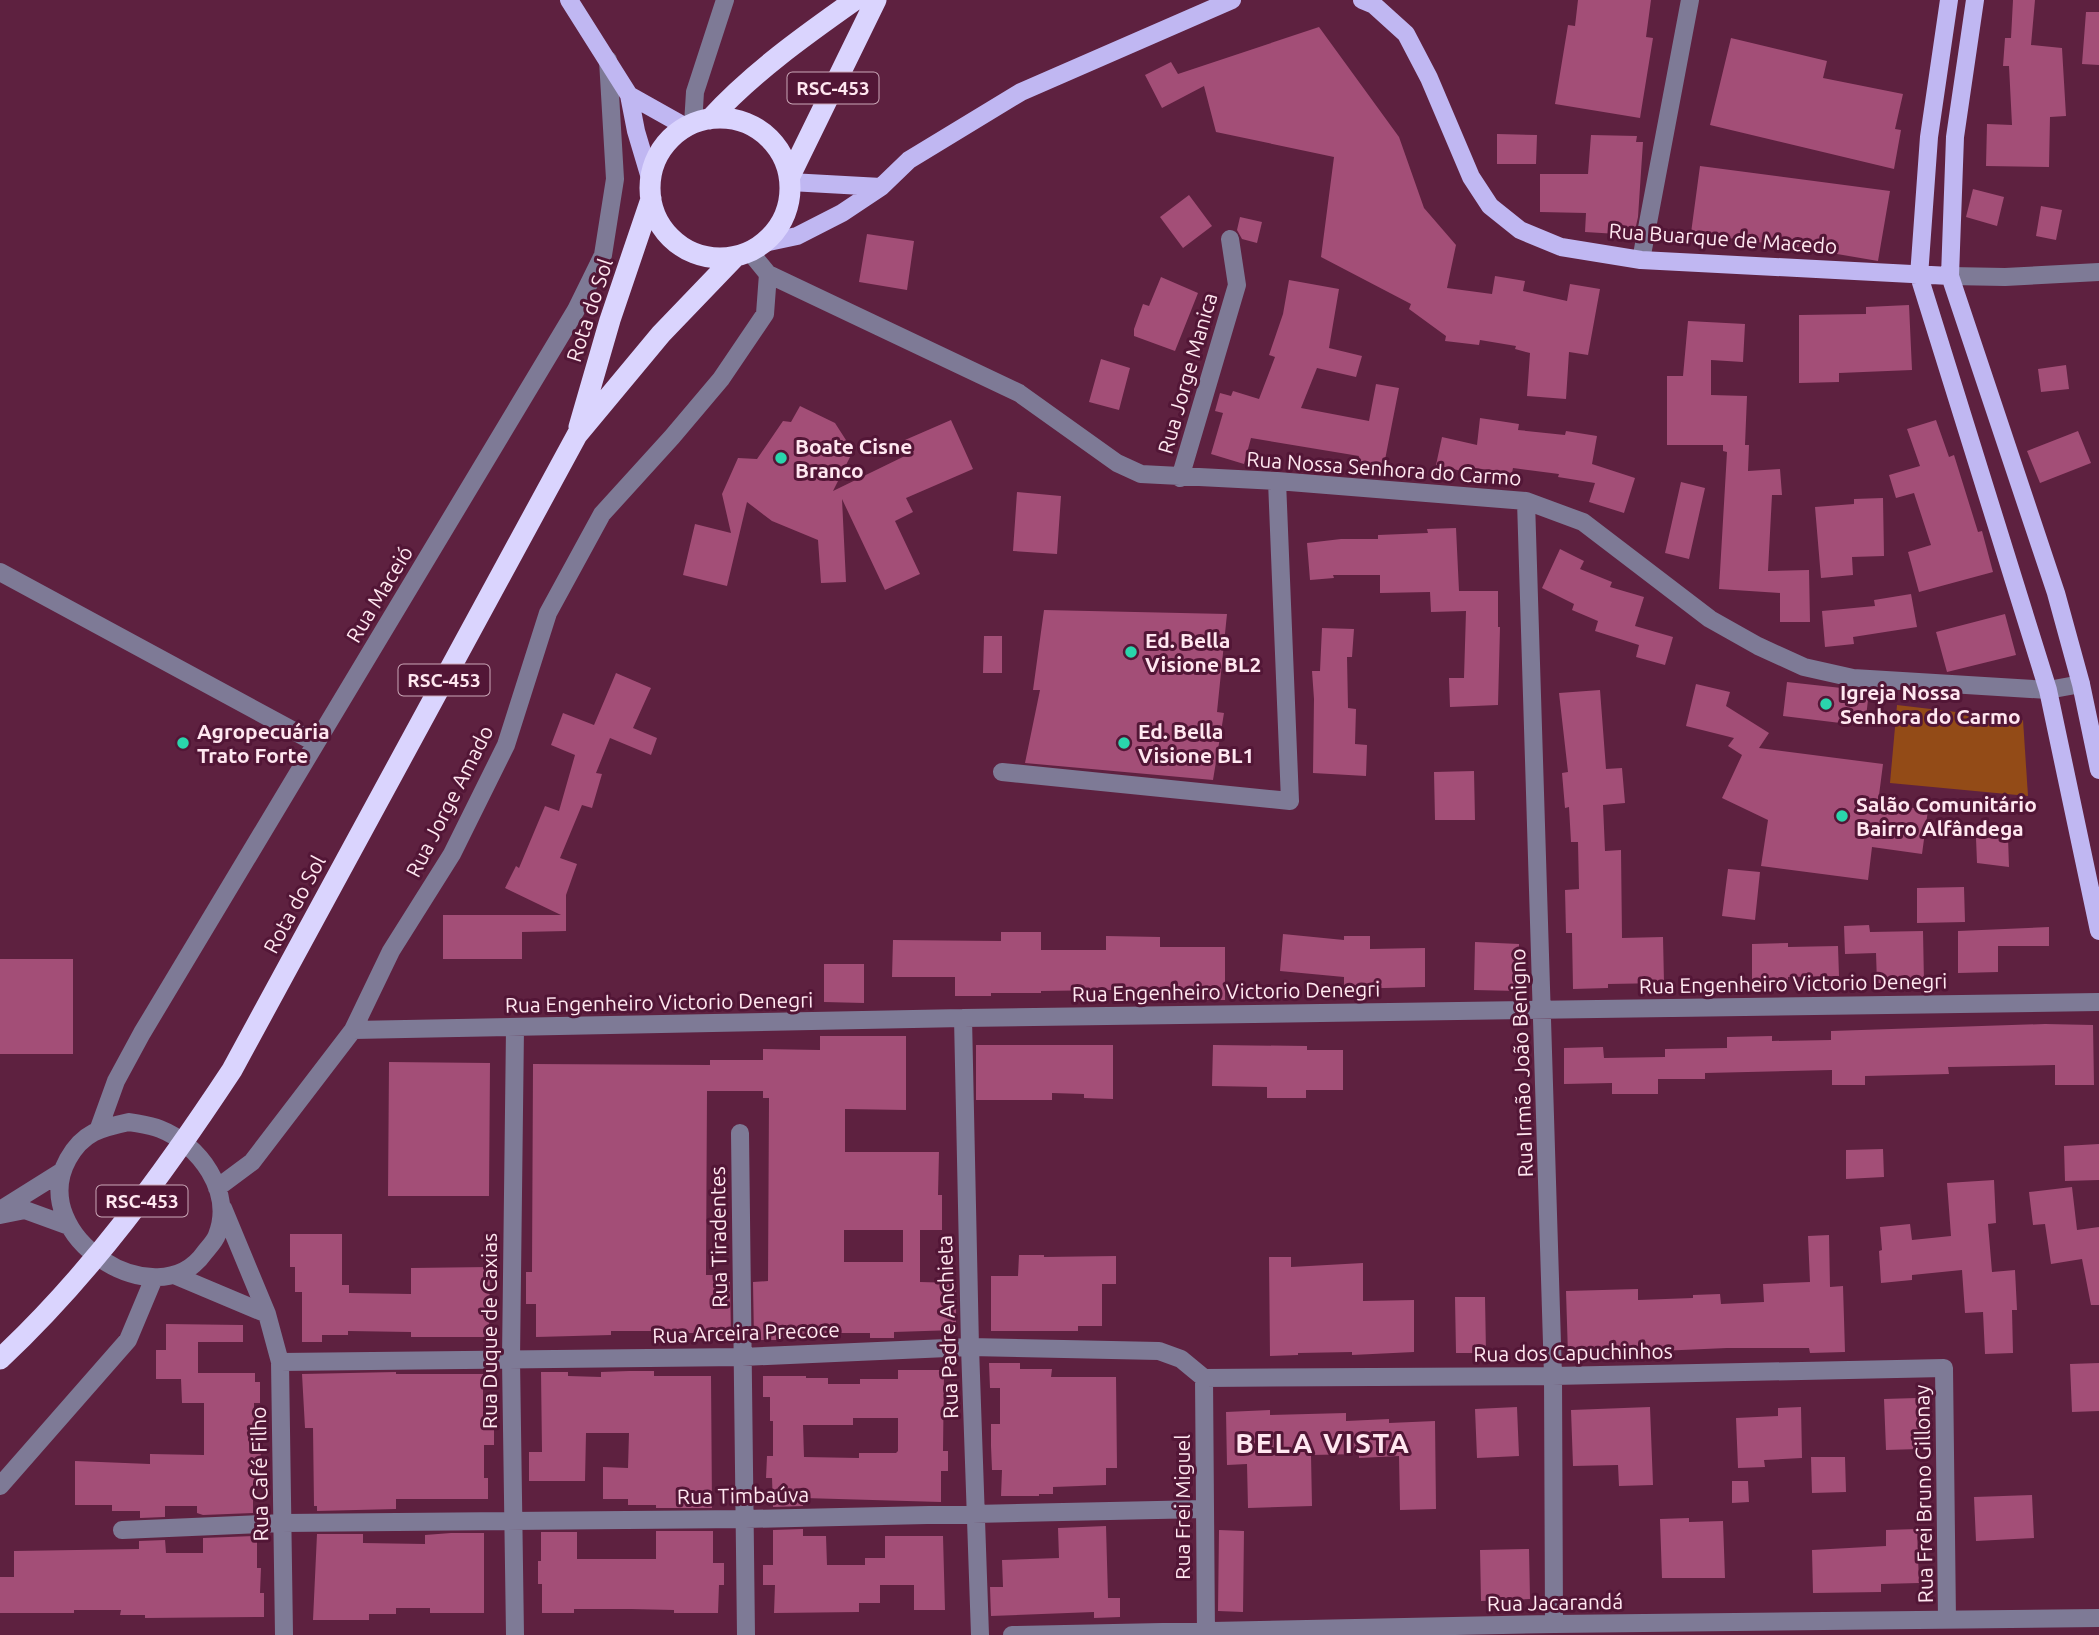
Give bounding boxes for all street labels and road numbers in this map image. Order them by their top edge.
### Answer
road number: RSC-453 [788,72,878,104]
street label: Rua Buarque de Macedo [1608,218,1838,258]
street label: Rota do Sol [561,255,617,365]
street label: Rua Jorge Manica [1153,290,1221,456]
street label: Rua Nossa Senhora do Carmo [1246,446,1522,490]
street label: Rua Maceió [341,541,417,647]
road number: RSC-453 [398,664,490,695]
street label: Rua Jorge Amado [400,721,498,881]
street label: Rota do Sol [258,851,330,957]
street label: Rua Irmão João Benigno [1505,948,1537,1178]
street label: Rua Engenheiro Victorio Denegri [1639,968,1947,998]
street label: Rua Engenheiro Victorio Denegri [1072,976,1380,1006]
street label: Rua Engenheiro Victorio Denegri [505,987,813,1017]
street label: Rua Tiradentes [705,1166,731,1308]
road number: RSC-453 [96,1186,188,1217]
street label: Rua Duque de Caxias [477,1233,501,1429]
street label: Rua Padre Anchieta [932,1235,962,1419]
street label: Rua Arceira Precoce [652,1317,840,1347]
street label: Rua dos Capuchinhos [1473,1338,1673,1366]
street label: Rua Frei Bruno Gillonay [1909,1385,1937,1603]
street label: Rua Café Filho [246,1406,272,1542]
street label: Rua Frei Miguel [1170,1434,1194,1580]
street label: Rua Timbaúva [677,1482,809,1508]
street label: Rua Jacarandá [1487,1589,1623,1615]

